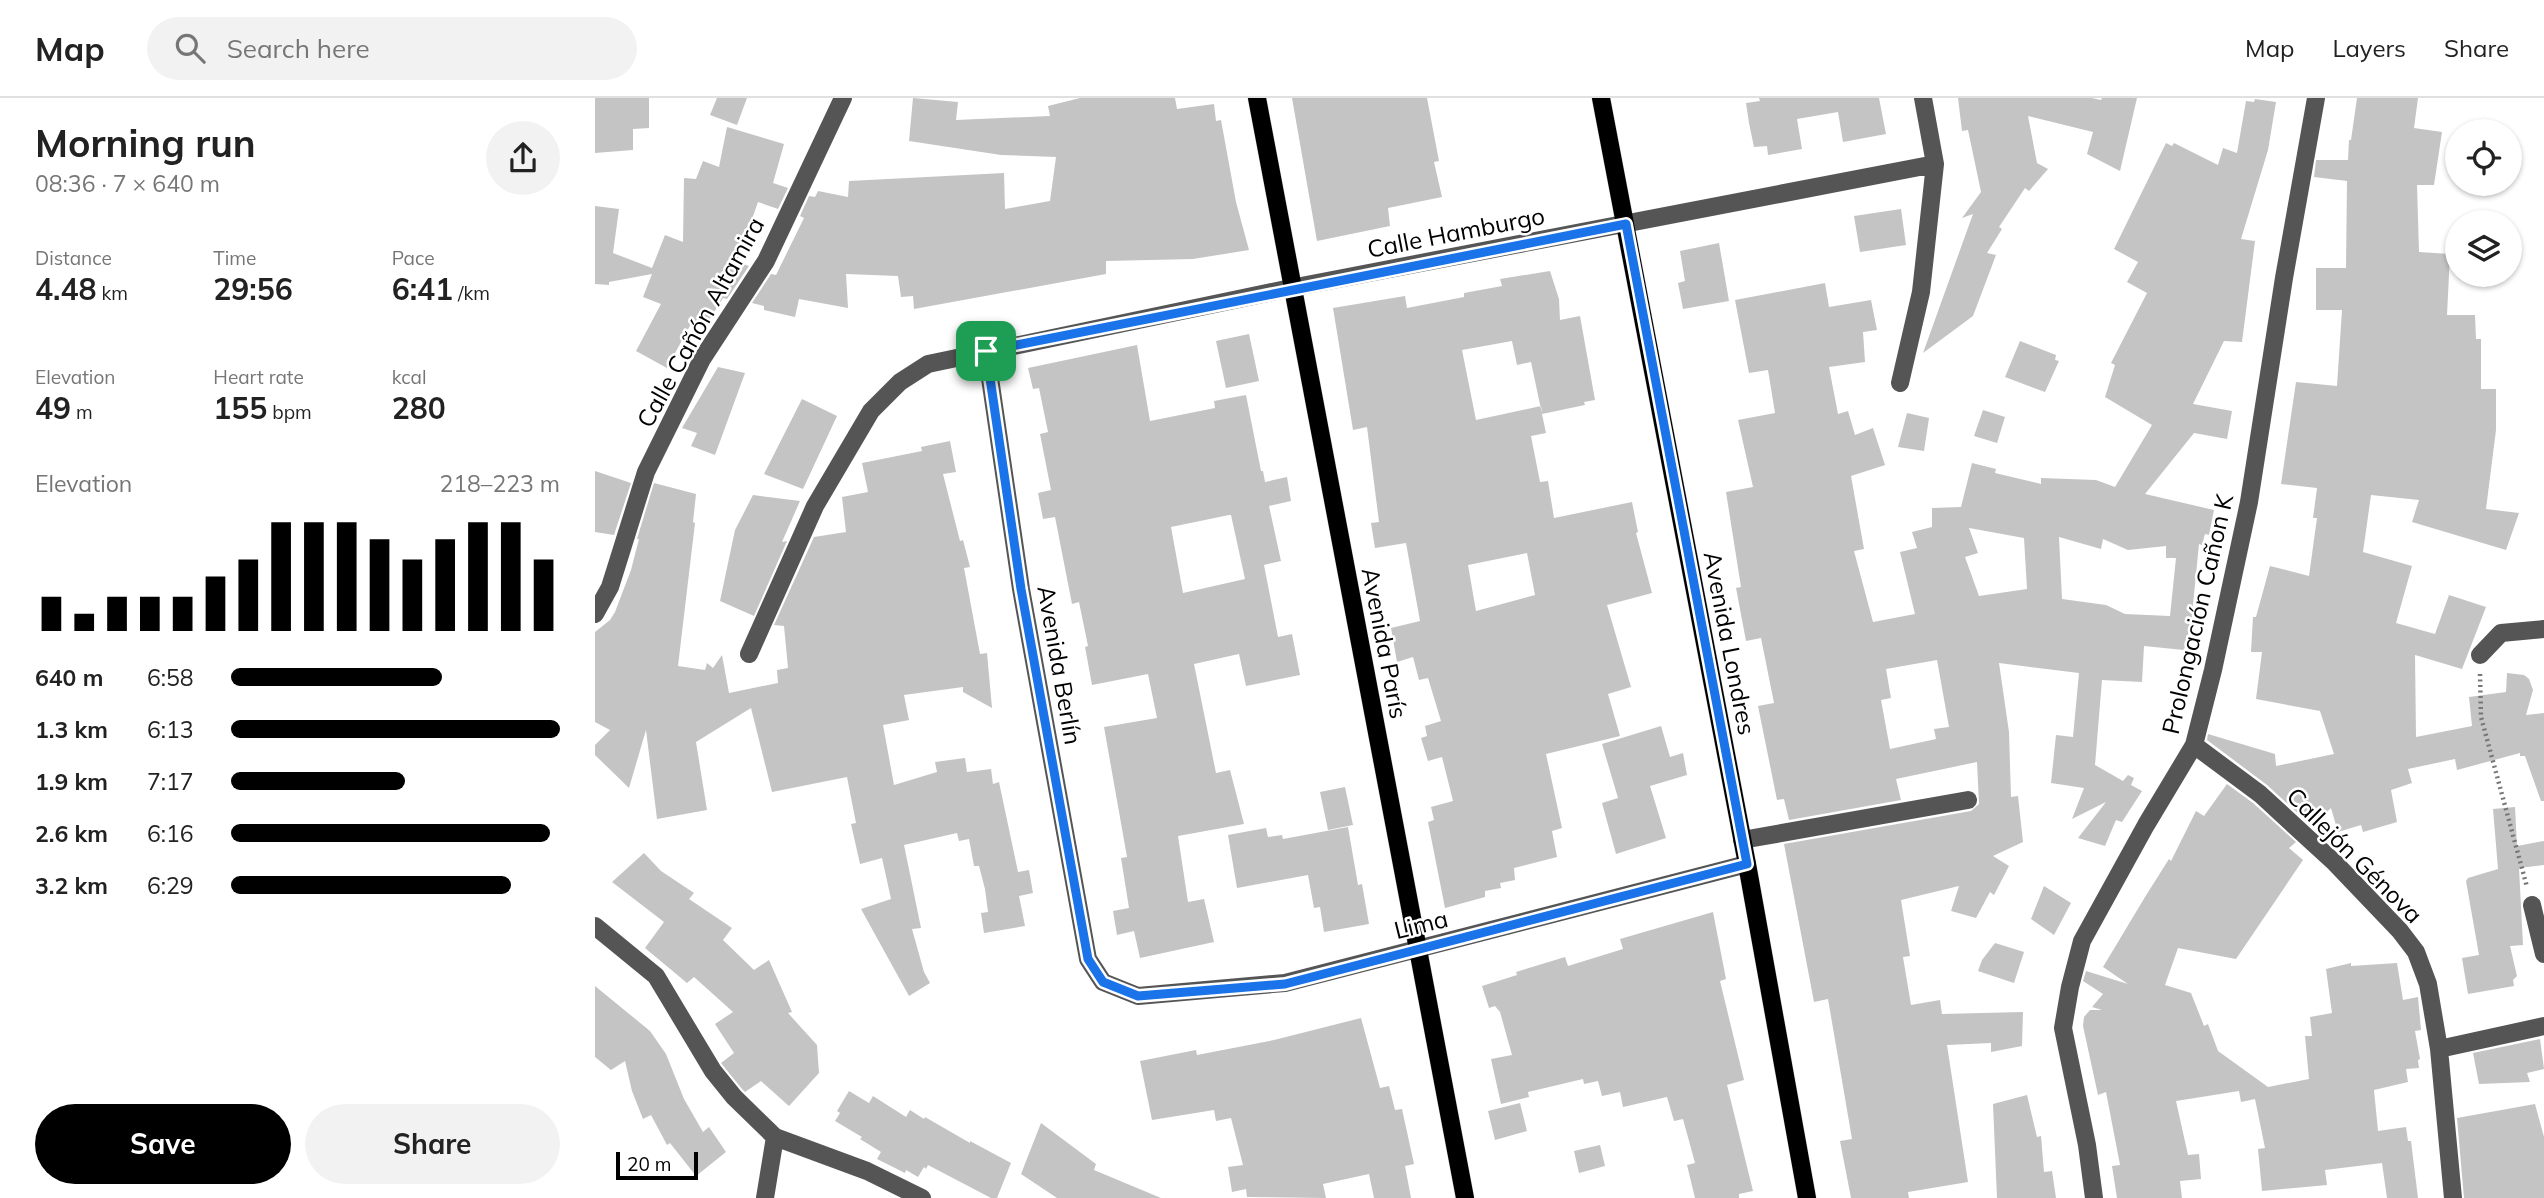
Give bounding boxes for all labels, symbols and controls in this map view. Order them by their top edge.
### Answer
search box [147,17,637,80]
text: Map [35,28,105,69]
icon: search [171,29,209,67]
text: Search here [227,32,370,65]
text: Map [2245,33,2294,63]
text: Layers [2332,33,2406,63]
text: Share [2444,33,2509,63]
text: Morning run [35,119,256,167]
map controls [2445,119,2522,287]
button: locate [2445,119,2522,196]
button: share [486,121,560,195]
text: 08:36 · 7 × 640 m [35,169,220,198]
street label: Calle Hamburgo [1365,200,1547,264]
button: layers [2445,210,2522,287]
street label: Calle Cañón Altamira [630,212,770,432]
text: Distance [35,246,112,270]
text: Time [213,246,256,270]
text: Pace [392,246,435,270]
text: 4.48 [35,270,96,308]
text: 29:56 [213,270,293,308]
text: 6:41 [392,270,453,308]
text: km [96,281,128,305]
text: /km [453,281,490,305]
pin [956,321,1016,381]
icon: arrive [967,332,1005,370]
text: Elevation [35,365,115,389]
text: Heart rate [213,365,304,389]
text: kcal [392,365,426,389]
text: 49 [35,389,71,427]
text: 155 [213,389,267,427]
text: 280 [392,389,446,427]
text: m [71,400,93,424]
text: bpm [267,400,312,424]
text: Elevation [35,469,132,498]
text: 218–223 m [439,469,560,498]
street label: Prolongación Cañon K [2155,490,2239,737]
street label: Avenida Londres [1698,549,1762,737]
street label: Avenida París [1356,565,1414,721]
street label: Avenida Berlín [1031,583,1089,747]
text: 640 m [35,663,103,692]
text: 6:58 [147,663,194,692]
text: 1.3 km [35,715,108,744]
text: 6:13 [147,715,194,744]
text: 1.9 km [35,767,108,796]
text: 7:17 [147,767,194,796]
street label: Callejón Génova [2281,781,2429,929]
text: 2.6 km [35,819,108,848]
text: 6:16 [147,819,194,848]
text: 3.2 km [35,871,108,900]
text: 6:29 [147,871,194,900]
street label: Lima [1391,903,1451,945]
button: Save [35,1104,291,1184]
button: Share [305,1104,560,1184]
scale bar [616,1149,698,1181]
text: 20 m [627,1152,671,1176]

